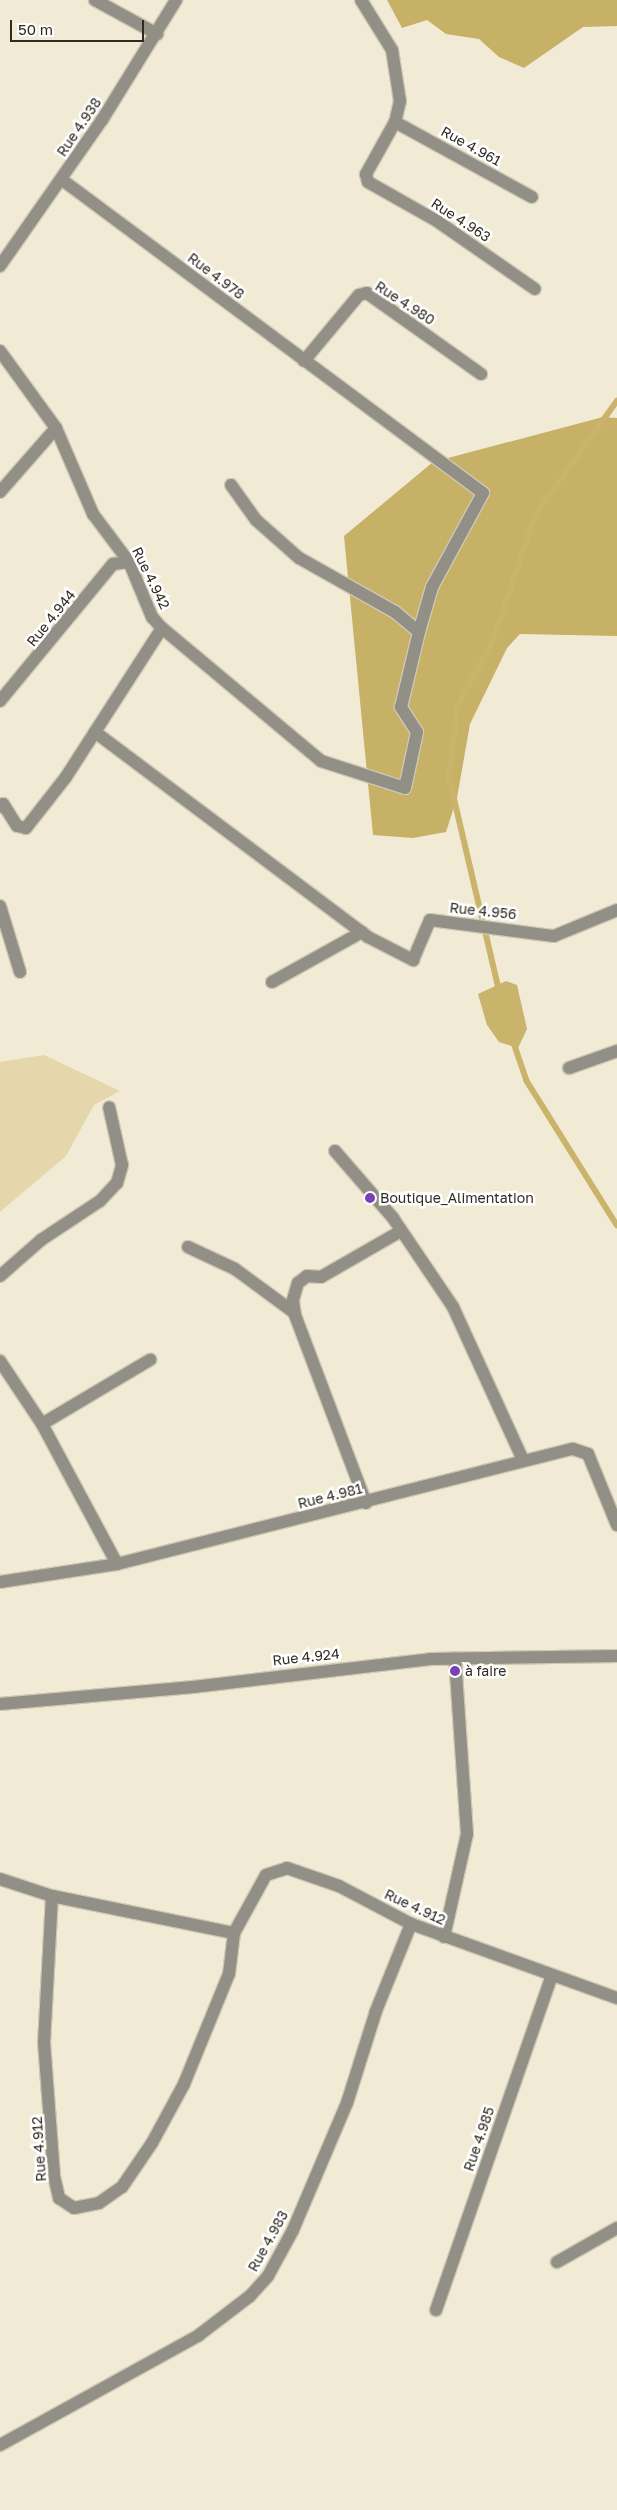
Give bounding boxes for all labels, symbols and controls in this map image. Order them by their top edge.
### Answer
scale bar [12,10,146,42]
text: 50 m [18,20,53,38]
street label: Rue 4.938 [53,94,105,160]
street label: Rue 4.961 [438,123,504,169]
street label: Rue 4.963 [428,195,494,245]
street label: Rue 4.978 [184,249,248,303]
street label: Rue 4.980 [372,278,438,328]
street label: Rue 4.942 [129,544,173,612]
street label: Rue 4.944 [23,586,79,650]
street label: Rue 4.956 [449,899,517,923]
place label: Boutique_Alimentation [380,1190,534,1206]
marker: Boutique_Alimentation [364,1192,376,1204]
street label: Rue 4.981 [296,1480,364,1512]
street label: Rue 4.924 [272,1645,340,1669]
place label: à faire [465,1663,506,1679]
marker: à faire [449,1665,461,1677]
street label: Rue 4.912 [382,1886,448,1928]
street label: Rue 4.985 [460,2104,498,2174]
street label: Rue 4.912 [28,2116,50,2182]
street label: Rue 4.983 [244,2208,292,2274]

